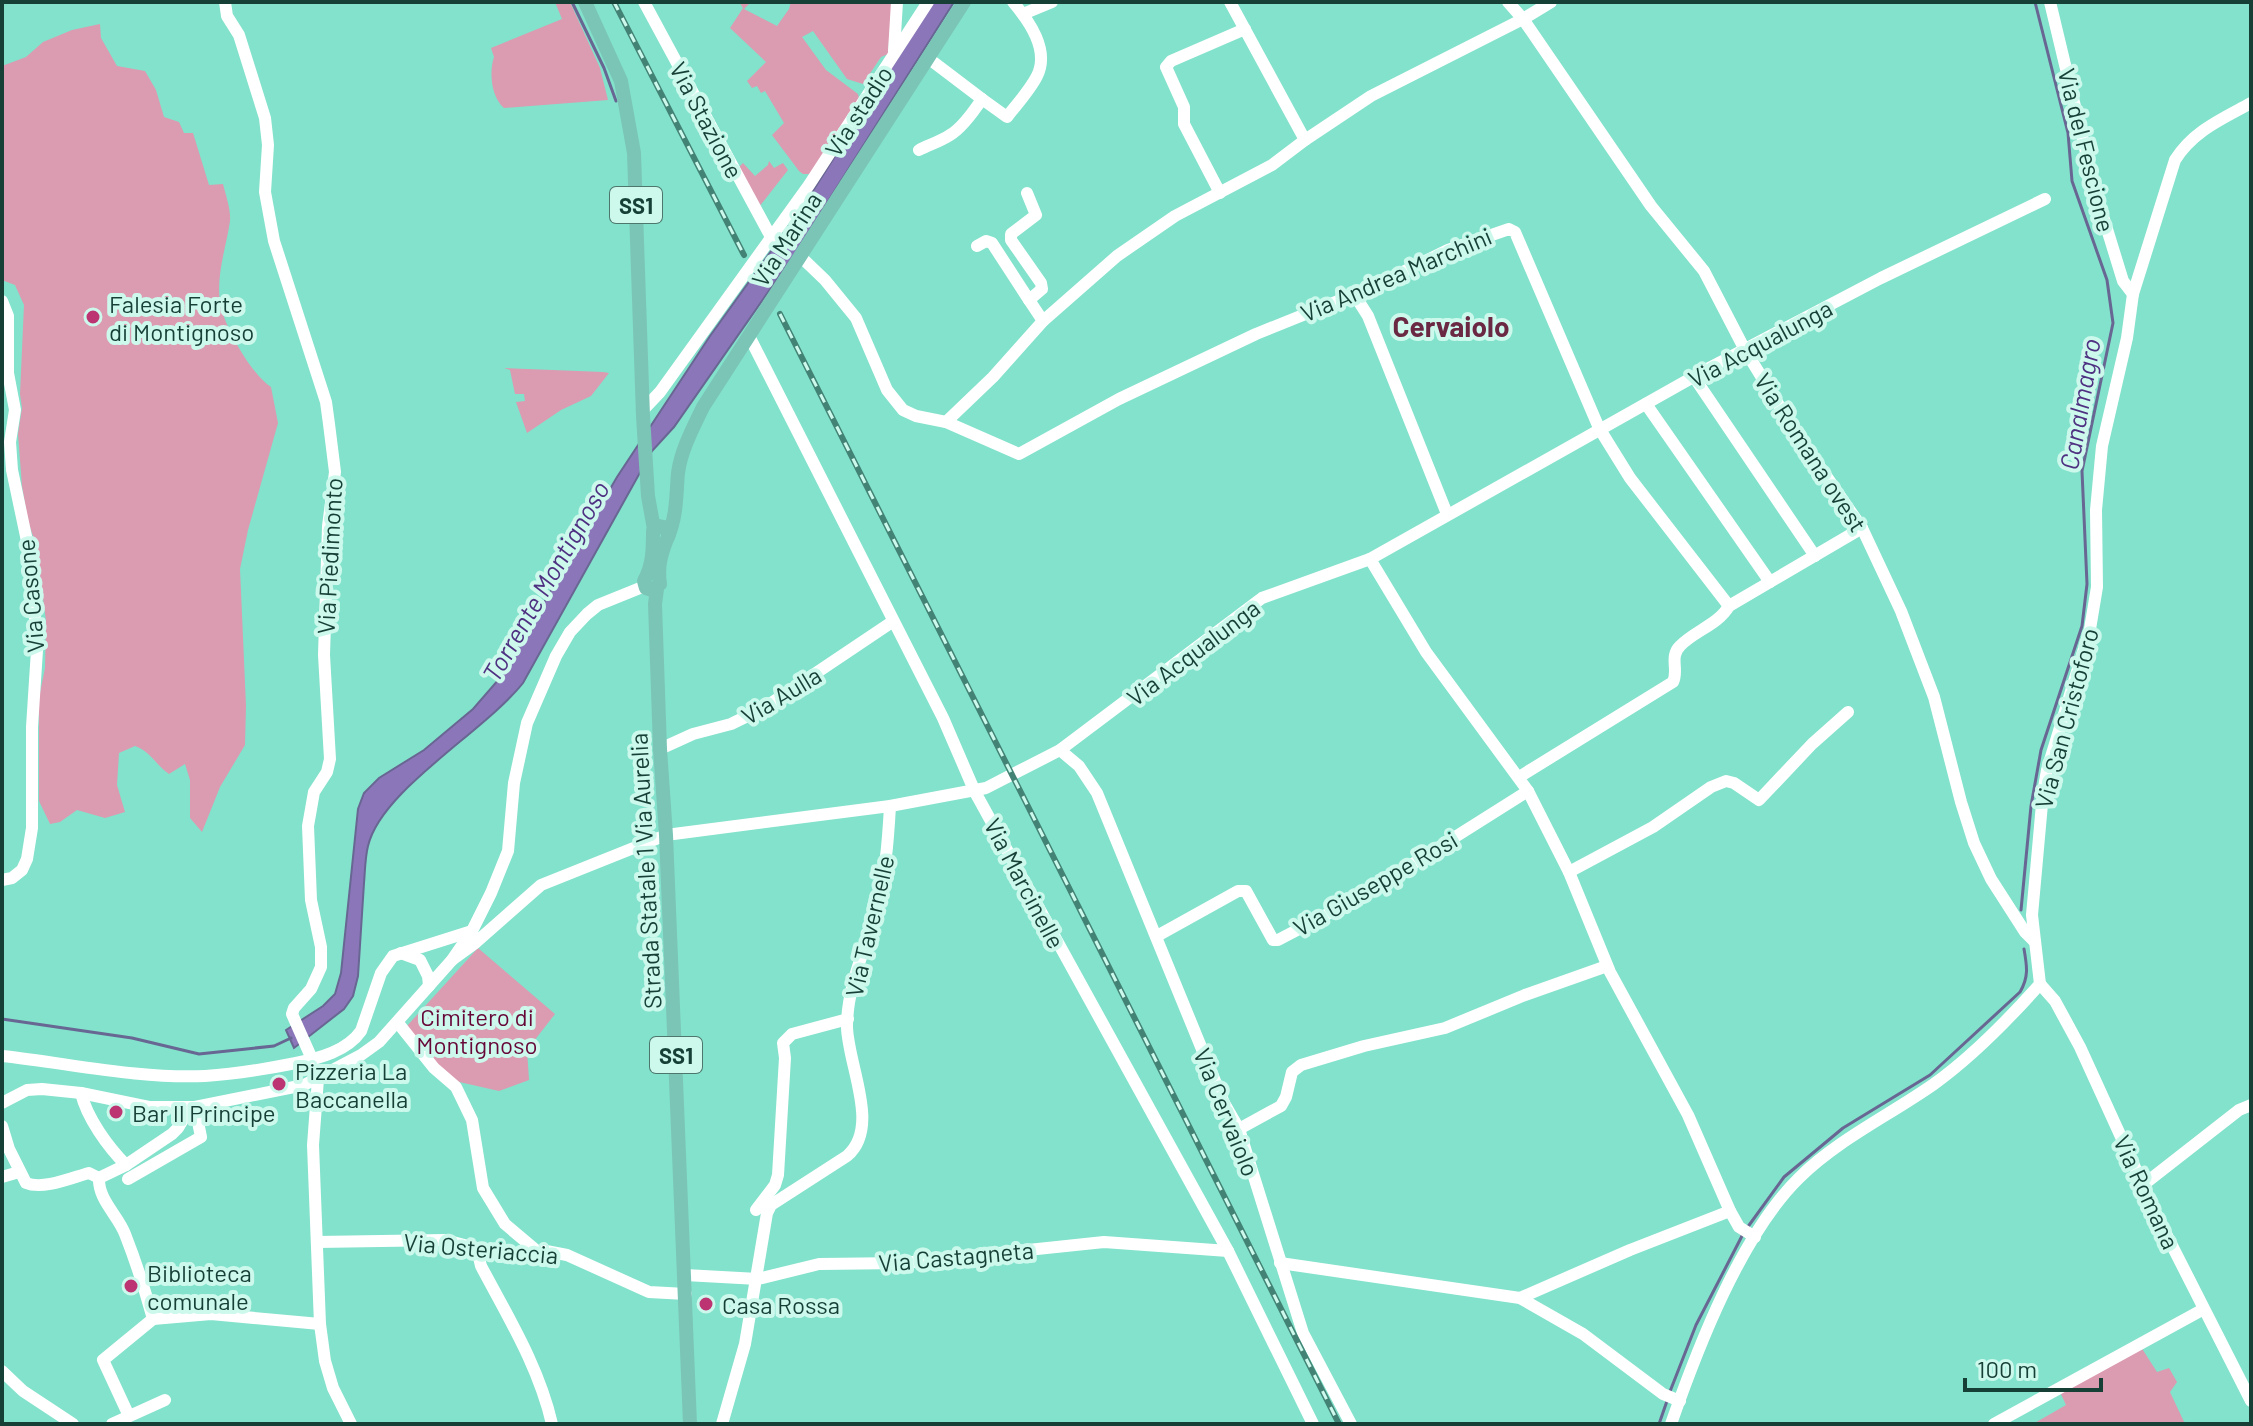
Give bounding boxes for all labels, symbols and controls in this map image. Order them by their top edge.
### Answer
street label: Via Stazione [664,57,750,183]
street label: Via stadio [818,60,898,162]
street label: Via del Fescione [2053,65,2121,235]
street label: Via Marina [745,186,827,292]
road number: SS1 [610,187,662,223]
street label: Via Andrea Marchini [1296,221,1496,327]
place label: Falesia Forte di Montignoso [109,289,254,346]
street label: Via Acqualunga [1683,293,1837,393]
marker: Falesia Forte di Montignoso [84,308,102,326]
district label: Cervaiolo [1392,309,1510,343]
water label: Canalmagro [2052,336,2106,472]
street label: Via Romana ovest [1749,367,1873,537]
water label: Torrente Montignoso [475,475,615,687]
street label: Via Piedimonto [310,477,348,635]
street label: Via Casone [11,538,49,654]
street label: Via Acqualunga [1121,593,1265,711]
street label: Via San Cristoforo [2028,625,2104,811]
street label: Via Aulla [736,660,826,730]
street label: Strada Statale 1 Via Aurelia [623,732,667,1010]
street label: Via Marcinelle [979,813,1071,953]
street label: Via Giuseppe Rosi [1288,824,1462,942]
street label: Via Tavernelle [839,852,899,1000]
park label: Cimitero di Montignoso [416,1002,538,1059]
road number: SS1 [650,1037,702,1073]
street label: Via Cervaiolo [1188,1044,1266,1180]
place label: Pizzeria La Baccanella [295,1056,408,1113]
marker: Pizzeria La Baccanella [270,1075,288,1093]
place label: Bar Il Principe [132,1098,276,1127]
marker: Bar Il Principe [107,1103,125,1121]
street label: Via Romana [2108,1130,2186,1254]
street label: Via Osteriaccia [402,1227,560,1269]
street label: Via Castagneta [877,1235,1035,1277]
place label: Biblioteca comunale [147,1258,252,1315]
marker: Biblioteca comunale [122,1277,140,1295]
place label: Casa Rossa [722,1290,840,1319]
marker: Casa Rossa [697,1295,715,1313]
scale bar [1965,1342,2101,1392]
text: 100 m [1977,1354,2037,1383]

